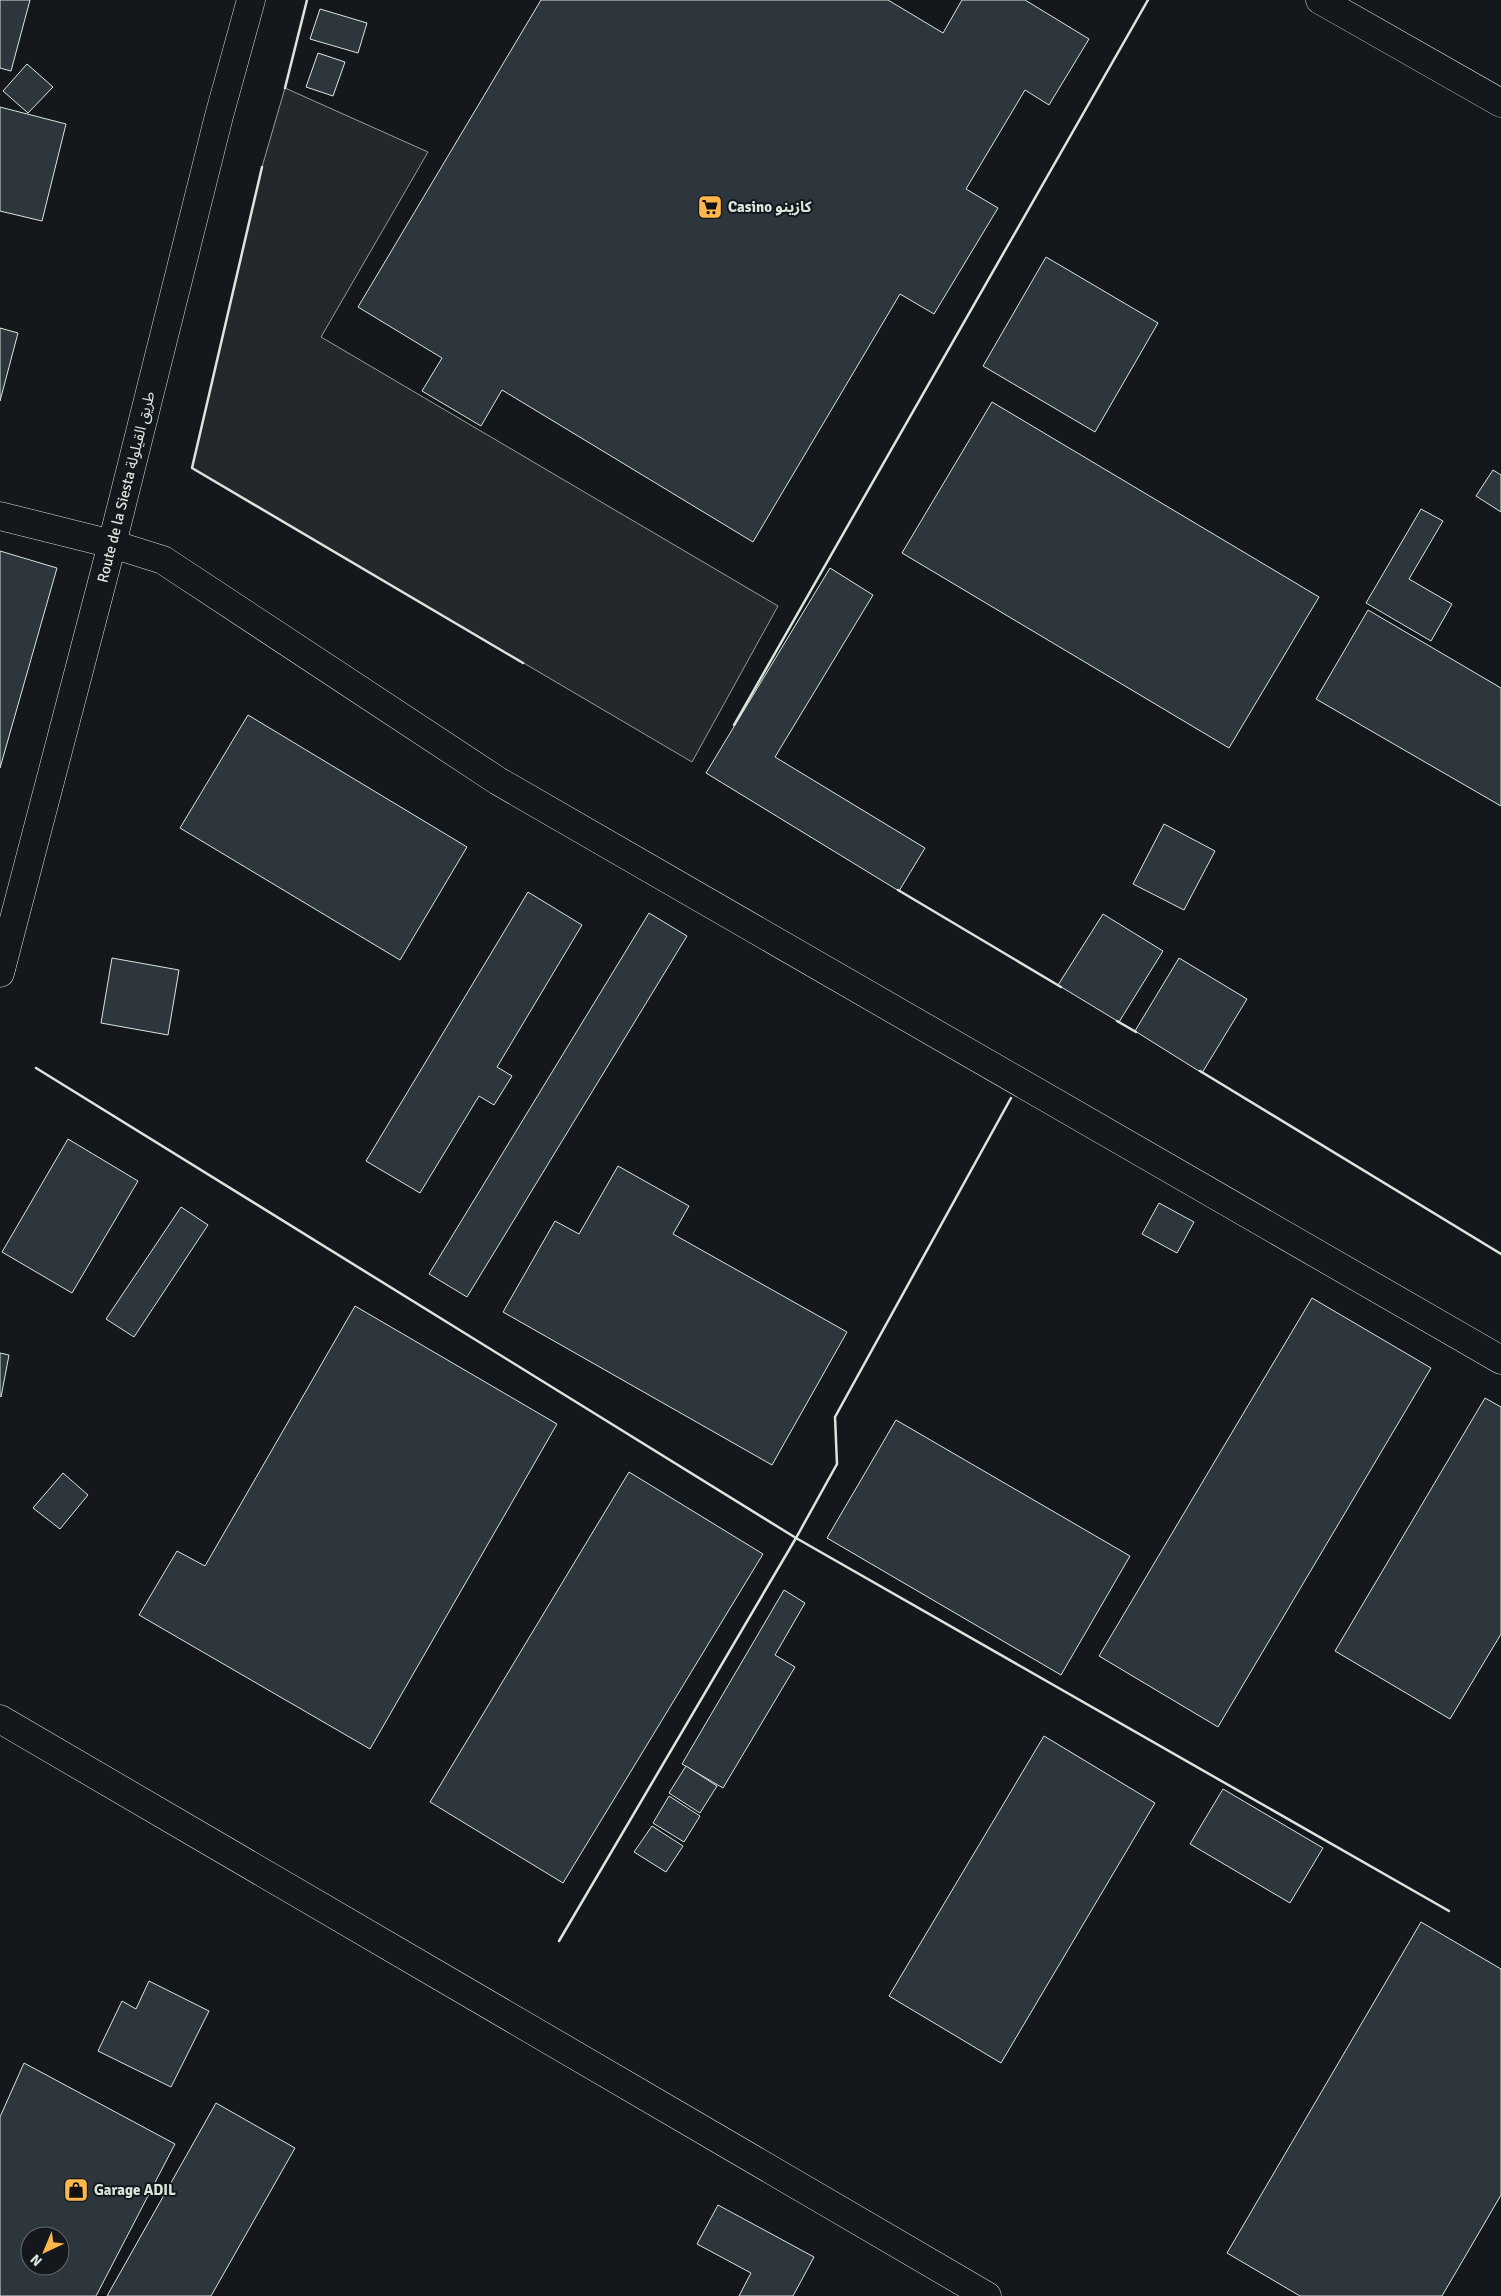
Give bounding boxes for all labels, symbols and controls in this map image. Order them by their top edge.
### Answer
supermarket icon: Casino كازينو [697,194,723,220]
place label: Casino كازينو [728,198,812,216]
street label: Route de la Siesta طريق القيلولة [94,390,159,585]
shop icon: Garage ADIL [63,2177,89,2203]
place label: Garage ADIL [94,2181,176,2199]
north arrow [20,2226,70,2276]
text: N [27,2250,46,2269]

